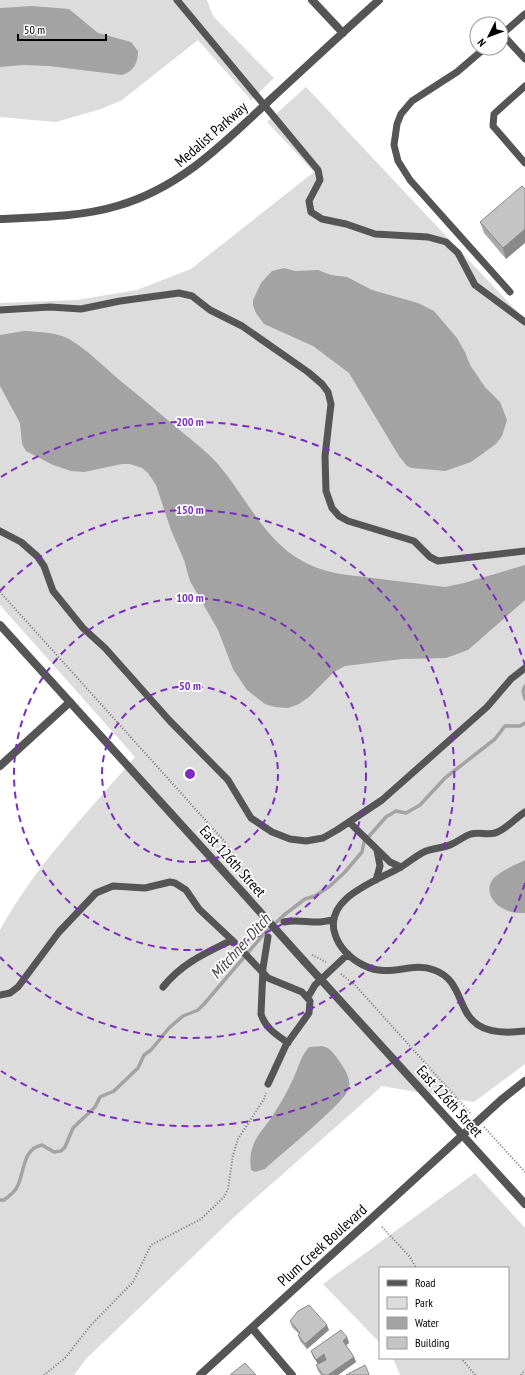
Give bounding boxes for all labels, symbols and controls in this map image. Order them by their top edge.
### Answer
scale bar [18,16,106,42]
north arrow [469,16,509,56]
text: 50 m [24,22,45,37]
text: N [474,36,489,50]
street label: Medalist Parkway [171,97,252,171]
text: 200 m [176,414,204,429]
text: 150 m [176,502,204,517]
text: 100 m [176,590,204,605]
text: 50 m [179,678,201,693]
centre of rings [183,767,197,781]
street label: East 126th Street [196,821,270,901]
water label: Mitchner Ditch [205,909,275,983]
street label: East 126th Street [413,1061,487,1141]
street label: Plum Creek Boulevard [274,1200,370,1290]
legend [379,1267,509,1359]
text: Road [415,1275,435,1290]
text: Park [415,1295,433,1310]
text: Water [415,1315,440,1330]
text: Building [415,1335,450,1350]

